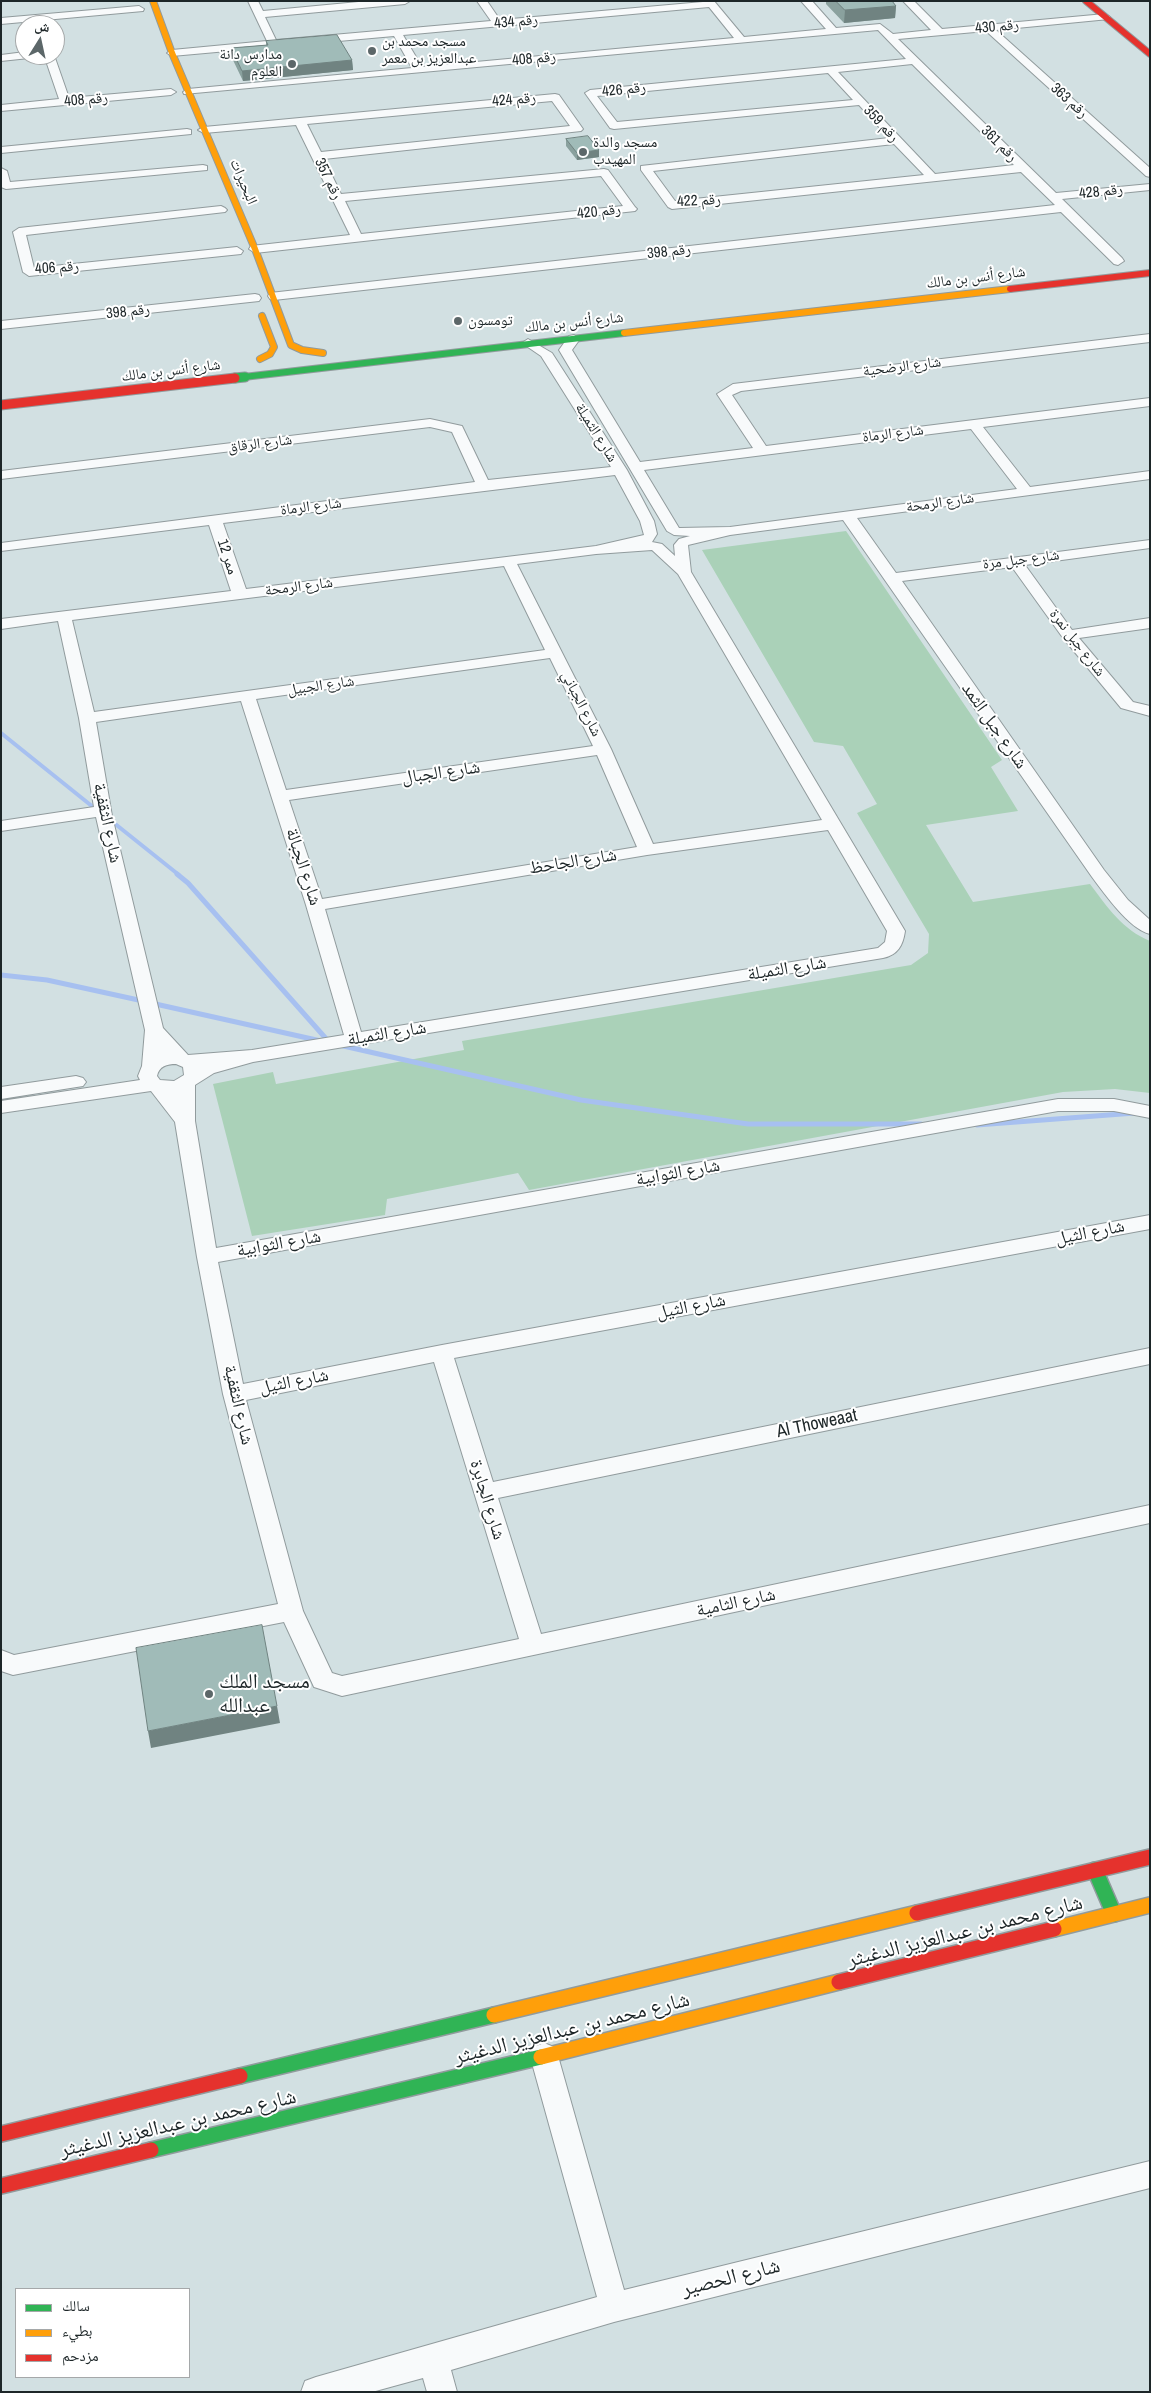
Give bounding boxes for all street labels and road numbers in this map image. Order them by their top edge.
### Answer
street label: رقم 434 [493,11,539,33]
street label: رقم 430 [974,16,1020,38]
street label: رقم 408 [511,48,557,70]
street label: رقم 426 [601,79,647,101]
street label: رقم 363 [1047,80,1091,122]
street label: رقم 408 [63,89,109,111]
street label: رقم 424 [491,89,537,111]
street label: رقم 359 [859,102,903,146]
street label: رقم 361 [977,122,1021,166]
street label: رقم 357 [310,155,346,203]
street label: البحيرات [225,157,261,207]
street label: رقم 428 [1078,181,1124,203]
street label: رقم 422 [677,191,721,211]
street label: رقم 420 [576,201,622,223]
street label: رقم 398 [646,241,692,263]
street label: رقم 406 [34,257,80,279]
street label: شارع أنس بن مالك [926,263,1026,293]
street label: رقم 398 [105,301,151,323]
street label: شارع أنس بن مالك [524,309,624,337]
street label: شارع الرضحية [862,353,942,381]
street label: شارع أنس بن مالك [121,356,221,386]
street label: شارع الثميلة [571,400,621,466]
street label: شارع الرماة [861,421,925,447]
street label: شارع الرقاق [227,431,293,457]
street label: شارع الرمحة [905,489,975,517]
street label: شارع الرماة [279,494,343,520]
street label: ممر 12 [213,537,241,577]
street label: شارع جبل مرة [982,546,1060,574]
street label: شارع الرمحة [264,574,334,600]
street label: شارع جبل نمرة [1045,606,1109,680]
street label: شارع الجباني [557,668,605,740]
street label: شارع الجبيل [286,672,356,700]
street label: شارع جبل الثمد [956,679,1032,773]
street label: شارع الجبال [400,757,482,789]
street label: شارع الثقفية [88,781,126,865]
street label: شارع الجبالة [280,826,326,908]
street label: شارع الجاحظ [528,844,618,880]
street label: شارع الثميلة [746,952,828,986]
street label: شارع الثميلة [346,1017,428,1051]
street label: شارع الثوابية [634,1155,722,1191]
street label: شارع الثيل [1054,1216,1126,1250]
street label: شارع الثوابية [235,1226,323,1262]
street label: شارع الثيل [655,1290,727,1324]
street label: شارع الثقفية [218,1363,258,1447]
street label: شارع الثيل [258,1365,330,1399]
street label: Al Thoweaat [775,1405,859,1443]
street label: شارع الجابرة [465,1457,509,1543]
street label: شارع الثامية [694,1584,778,1622]
street label: شارع محمد بن عبدالعزيز الدغيثر [845,1891,1085,1973]
street label: شارع محمد بن عبدالعزيز الدغيثر [452,1988,692,2070]
street label: شارع محمد بن عبدالعزيز الدغيثر [57,2085,299,2163]
street label: شارع الحصير [679,2254,783,2302]

